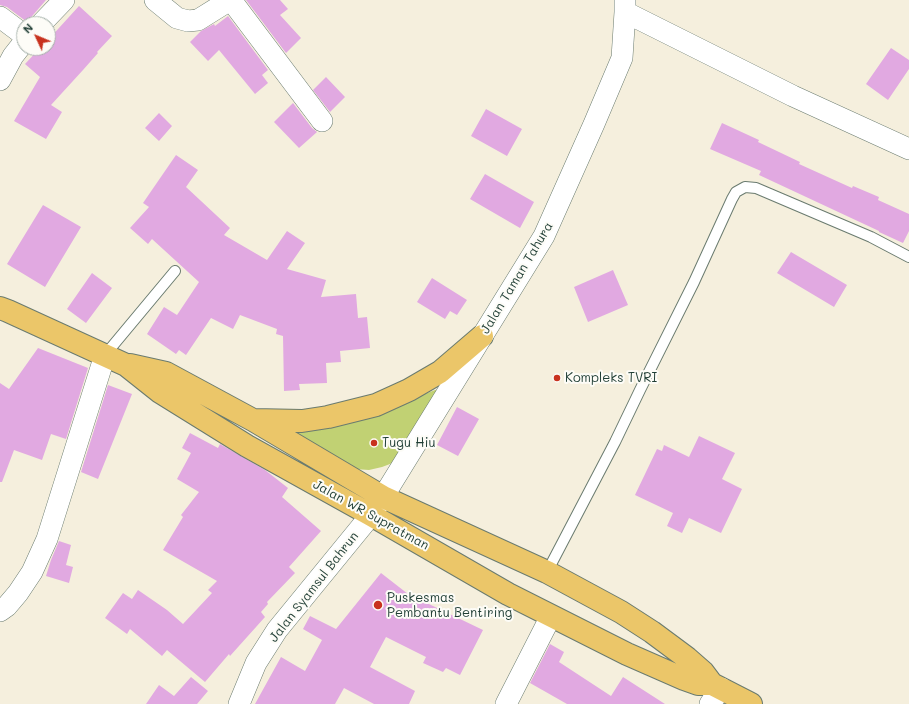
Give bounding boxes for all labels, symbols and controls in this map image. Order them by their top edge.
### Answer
north arrow [16,16,56,56]
text: N [19,20,36,36]
street label: Jalan Taman Tahura [477,219,557,337]
place label: Kompleks TVRI [565,370,657,386]
marker: Kompleks TVRI [552,373,562,383]
place label: Tugu Hiu [382,435,436,451]
marker: Tugu Hiu [369,438,379,448]
street label: Jalan WR Supratman [310,477,432,553]
street label: Jalan Syamsul Bahrun [266,529,362,645]
place label: Puskesmas Pembantu Bentiring [387,590,512,621]
marker: Puskesmas Pembantu Bentiring [372,599,384,611]

